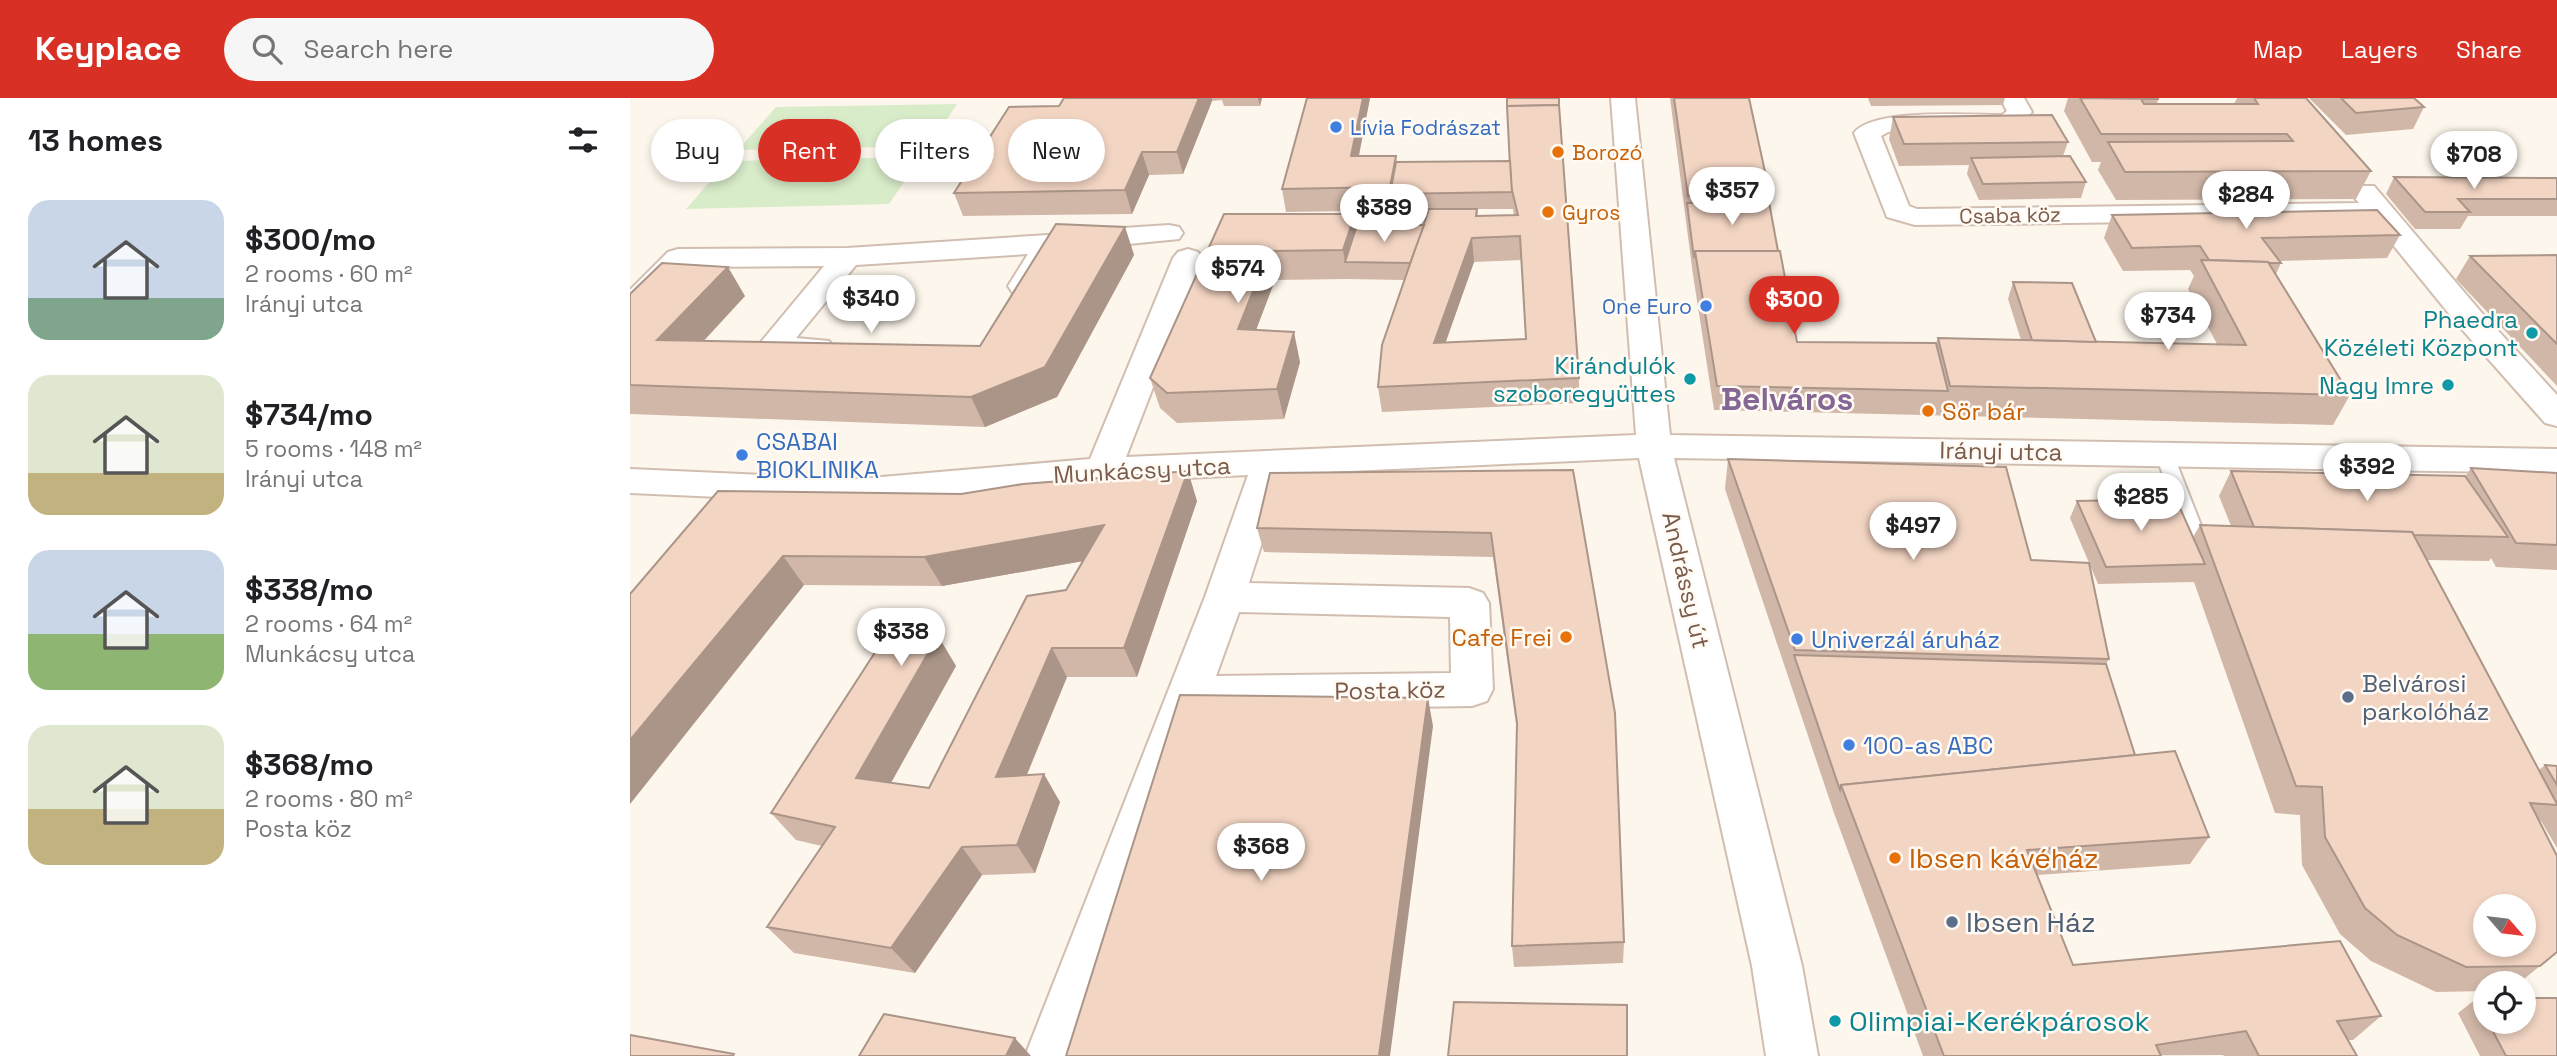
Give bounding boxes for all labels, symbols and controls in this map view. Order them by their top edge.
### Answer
search box [224,18,714,81]
text: Keyplace [35,28,182,70]
icon: search [248,30,286,68]
text: Search here [304,32,453,66]
text: Map [2253,34,2303,65]
text: Layers [2341,34,2418,65]
text: Share [2456,34,2522,65]
place label: Lívia Fodrászat [1350,114,1501,141]
chip: Buy [651,119,744,182]
chip: Rent [758,119,861,182]
chip: Filters [875,119,994,182]
chip: New [1008,119,1105,182]
marker: Lívia Fodrászat [1328,119,1344,135]
text: 13 homes [28,121,163,160]
icon: filters [564,121,602,159]
pin: $708 [2433,132,2515,191]
place label: Borozó [1572,139,1643,166]
text: $708 [2446,139,2502,169]
marker: Borozó [1550,144,1566,160]
pin: $357 [1691,167,1773,227]
pin: $284 [2205,172,2287,231]
text: $357 [1705,175,1759,205]
text: $284 [2218,179,2274,209]
pin: $389 [1343,184,1425,244]
text: $389 [1356,192,1412,222]
place label: Gyros [1562,199,1620,226]
street label: Csaba köz [1959,201,2061,229]
marker: Gyros [1540,204,1556,220]
text: $300/mo [245,220,376,259]
icon: home [84,228,168,312]
pin: $574 [1197,246,1279,305]
text: $574 [1211,253,1265,283]
text: 2 rooms · 60 m² [245,259,412,289]
pin: $340 [830,275,912,335]
pin: $300 [1753,276,1835,336]
text: $340 [842,283,900,313]
text: $300 [1765,284,1823,314]
text: Irányi utca [245,289,363,319]
pin: $734 [2127,292,2209,352]
place label: One Euro [1602,293,1692,320]
marker: One Euro [1698,298,1714,314]
text: $734 [2140,300,2196,330]
place label: Phaedra Közéleti Központ [2324,304,2518,363]
marker: Phaedra Közéleti Központ [2524,325,2540,341]
place label: Kirándulók szoboregyüttes [1493,350,1676,409]
place label: Nagy Imre [2319,370,2434,401]
marker: Kirándulók szoboregyüttes [1682,371,1698,387]
marker: Nagy Imre [2440,377,2456,393]
district label: Belváros [1721,379,1853,419]
text: $734/mo [245,395,373,434]
place label: Sör bár [1942,396,2025,427]
icon: home [84,403,168,487]
marker: Sör bár [1920,403,1936,419]
place label: CSABAI BIOKLINIKA [756,426,879,485]
text: 5 rooms · 148 m² [245,434,422,464]
street label: Irányi utca [1939,434,2063,468]
pin: $392 [2326,444,2408,503]
marker: CSABAI BIOKLINIKA [734,447,750,463]
street label: Munkácsy utca [1053,450,1232,490]
text: $392 [2339,451,2395,481]
text: Irányi utca [245,464,363,494]
pin: $285 [2100,474,2182,533]
text: $285 [2113,481,2169,511]
pin: $497 [1872,503,1954,562]
street label: Andrássy út [1655,509,1717,651]
text: $497 [1885,510,1941,540]
text: $338/mo [245,570,373,609]
icon: home [84,578,168,662]
pin: $338 [860,608,942,668]
text: 2 rooms · 64 m² [245,609,412,639]
text: $338 [873,616,929,646]
place label: Cafe Frei [1451,622,1552,653]
place label: Univerzál áruház [1811,624,2000,655]
marker: Cafe Frei [1558,629,1574,645]
marker: Univerzál áruház [1789,631,1805,647]
text: Munkácsy utca [245,639,415,669]
place label: Belvárosi parkolóház [2362,668,2489,727]
street label: Posta köz [1334,674,1446,706]
marker: Belvárosi parkolóház [2340,689,2356,705]
place label: 100-as ABC [1863,730,1993,761]
marker: 100-as ABC [1841,737,1857,753]
text: $368/mo [245,745,374,784]
icon: home [84,753,168,837]
text: 2 rooms · 80 m² [245,784,413,814]
text: Posta köz [245,814,352,844]
pin: $368 [1220,824,1302,883]
text: $368 [1233,831,1289,861]
place label: Ibsen kávéház [1909,840,2099,876]
marker: Ibsen kávéház [1887,850,1903,866]
north arrow [2473,894,2536,957]
map controls [2473,894,2536,1034]
place label: Ibsen Ház [1966,904,2096,940]
marker: Ibsen Ház [1944,914,1960,930]
button: locate [2473,971,2536,1034]
place label: Olimpiai-Kerékpárosok [1849,1003,2150,1039]
marker: Olimpiai-Kerékpárosok [1827,1013,1843,1029]

